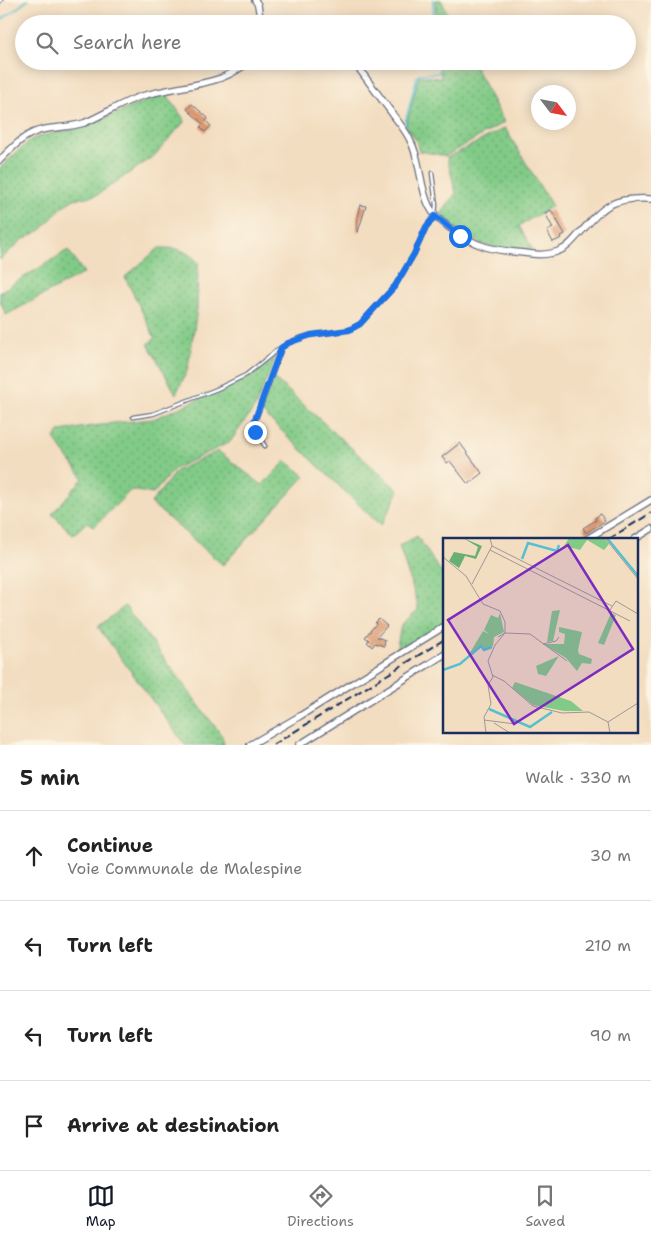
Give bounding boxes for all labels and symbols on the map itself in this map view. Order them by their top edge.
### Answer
north arrow [531,85,576,130]
route start [449,225,472,248]
route end [244,421,267,444]
inset map [443,538,638,732]

